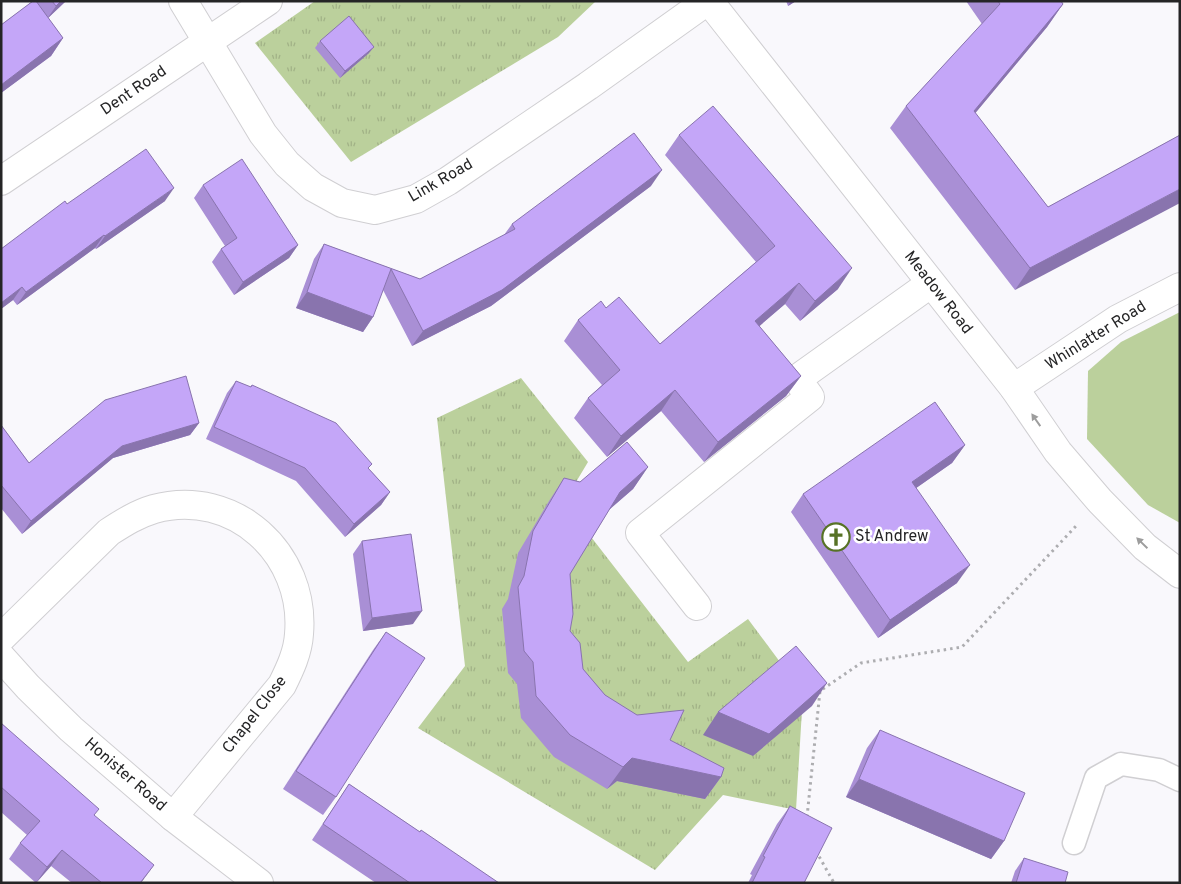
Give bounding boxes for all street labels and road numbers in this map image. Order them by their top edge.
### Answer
street label: Dent Road [97,62,171,120]
street label: Link Road [405,155,477,207]
street label: Meadow Road [899,247,977,339]
street label: Whinlatter Road [1042,297,1150,375]
street label: Chapel Close [218,672,292,758]
street label: Honister Road [80,734,170,816]

